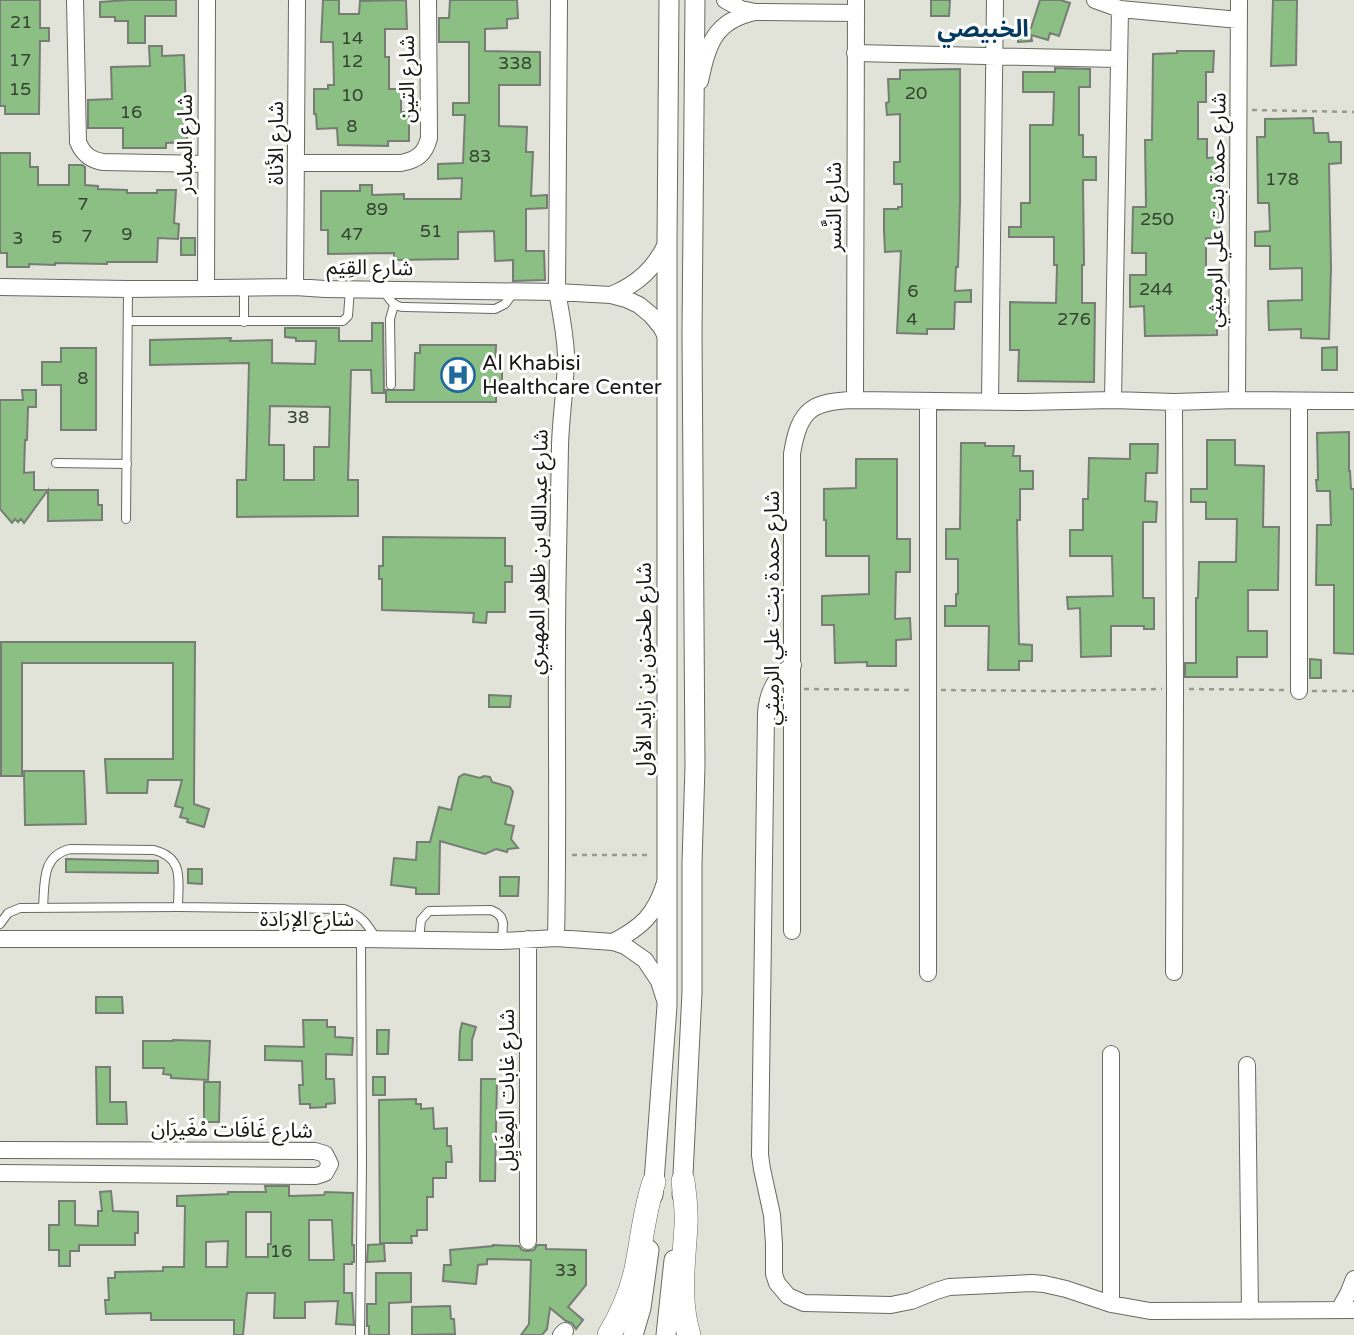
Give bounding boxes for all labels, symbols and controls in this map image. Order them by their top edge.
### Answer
house number: 21 [10,11,32,33]
district label: الخبيصي [937,15,1029,48]
house number: 14 [341,27,363,49]
street label: شارع التين [395,35,422,123]
house number: 17 [9,49,31,71]
house number: 12 [341,50,363,72]
house number: 338 [498,52,532,74]
house number: 15 [9,78,31,100]
house number: 20 [905,82,927,104]
house number: 10 [341,84,363,106]
street label: شارع حمدة بنت علي الرميثي [1202,92,1234,328]
street label: شارع المبادر [173,94,200,195]
house number: 16 [120,101,142,123]
street label: شارع الأناة [264,101,291,185]
house number: 8 [346,115,358,137]
house number: 83 [469,145,491,167]
street label: شارع النَّسر [820,162,849,253]
house number: 178 [1265,168,1299,190]
house number: 7 [77,193,89,215]
house number: 89 [366,198,388,220]
house number: 250 [1140,208,1174,230]
house number: 51 [420,220,442,242]
house number: 9 [121,223,133,245]
house number: 47 [341,223,363,245]
house number: 7 [81,225,93,247]
house number: 5 [51,226,63,248]
house number: 3 [12,227,24,249]
street label: شارع القِيَم [326,255,414,283]
house number: 244 [1139,278,1173,300]
house number: 6 [907,280,919,302]
house number: 4 [906,308,918,330]
house number: 276 [1057,308,1091,330]
place label: Al Khabisi Healthcare Center [482,351,662,400]
hospital icon: Al Khabisi Healthcare Center [439,356,477,394]
house number: 8 [77,367,89,389]
house number: 38 [287,406,309,428]
street label: شارع عبدالله بن ظاهر المهيري [524,429,557,675]
street label: شارع حمدة بنت علي الرميثي [760,490,787,726]
street label: شارع طحنون بن زايد الأول [632,562,659,776]
street label: شارع الإرَادة [260,907,354,934]
street label: شارع غابات المِغَايِل [494,1009,522,1171]
street label: شارع غَافَات مْغَيرَان [151,1114,313,1146]
house number: 16 [270,1240,292,1262]
house number: 33 [555,1259,577,1281]

